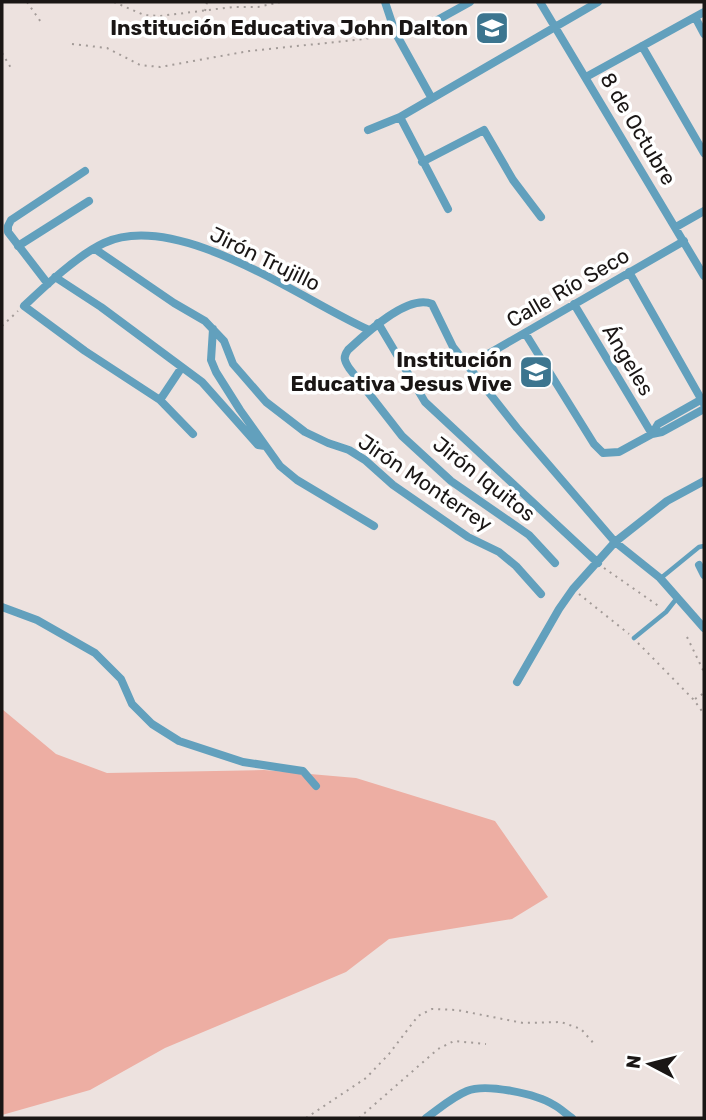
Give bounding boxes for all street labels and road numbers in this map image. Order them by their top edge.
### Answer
street label: 8 de Octubre [595,68,682,189]
street label: Jirón Trujillo [206,221,324,296]
street label: Calle Río Seco [502,242,633,333]
street label: Ángeles [597,320,659,400]
street label: Jirón Monterrey [354,429,497,537]
street label: Jirón Iquitos [428,431,540,526]

